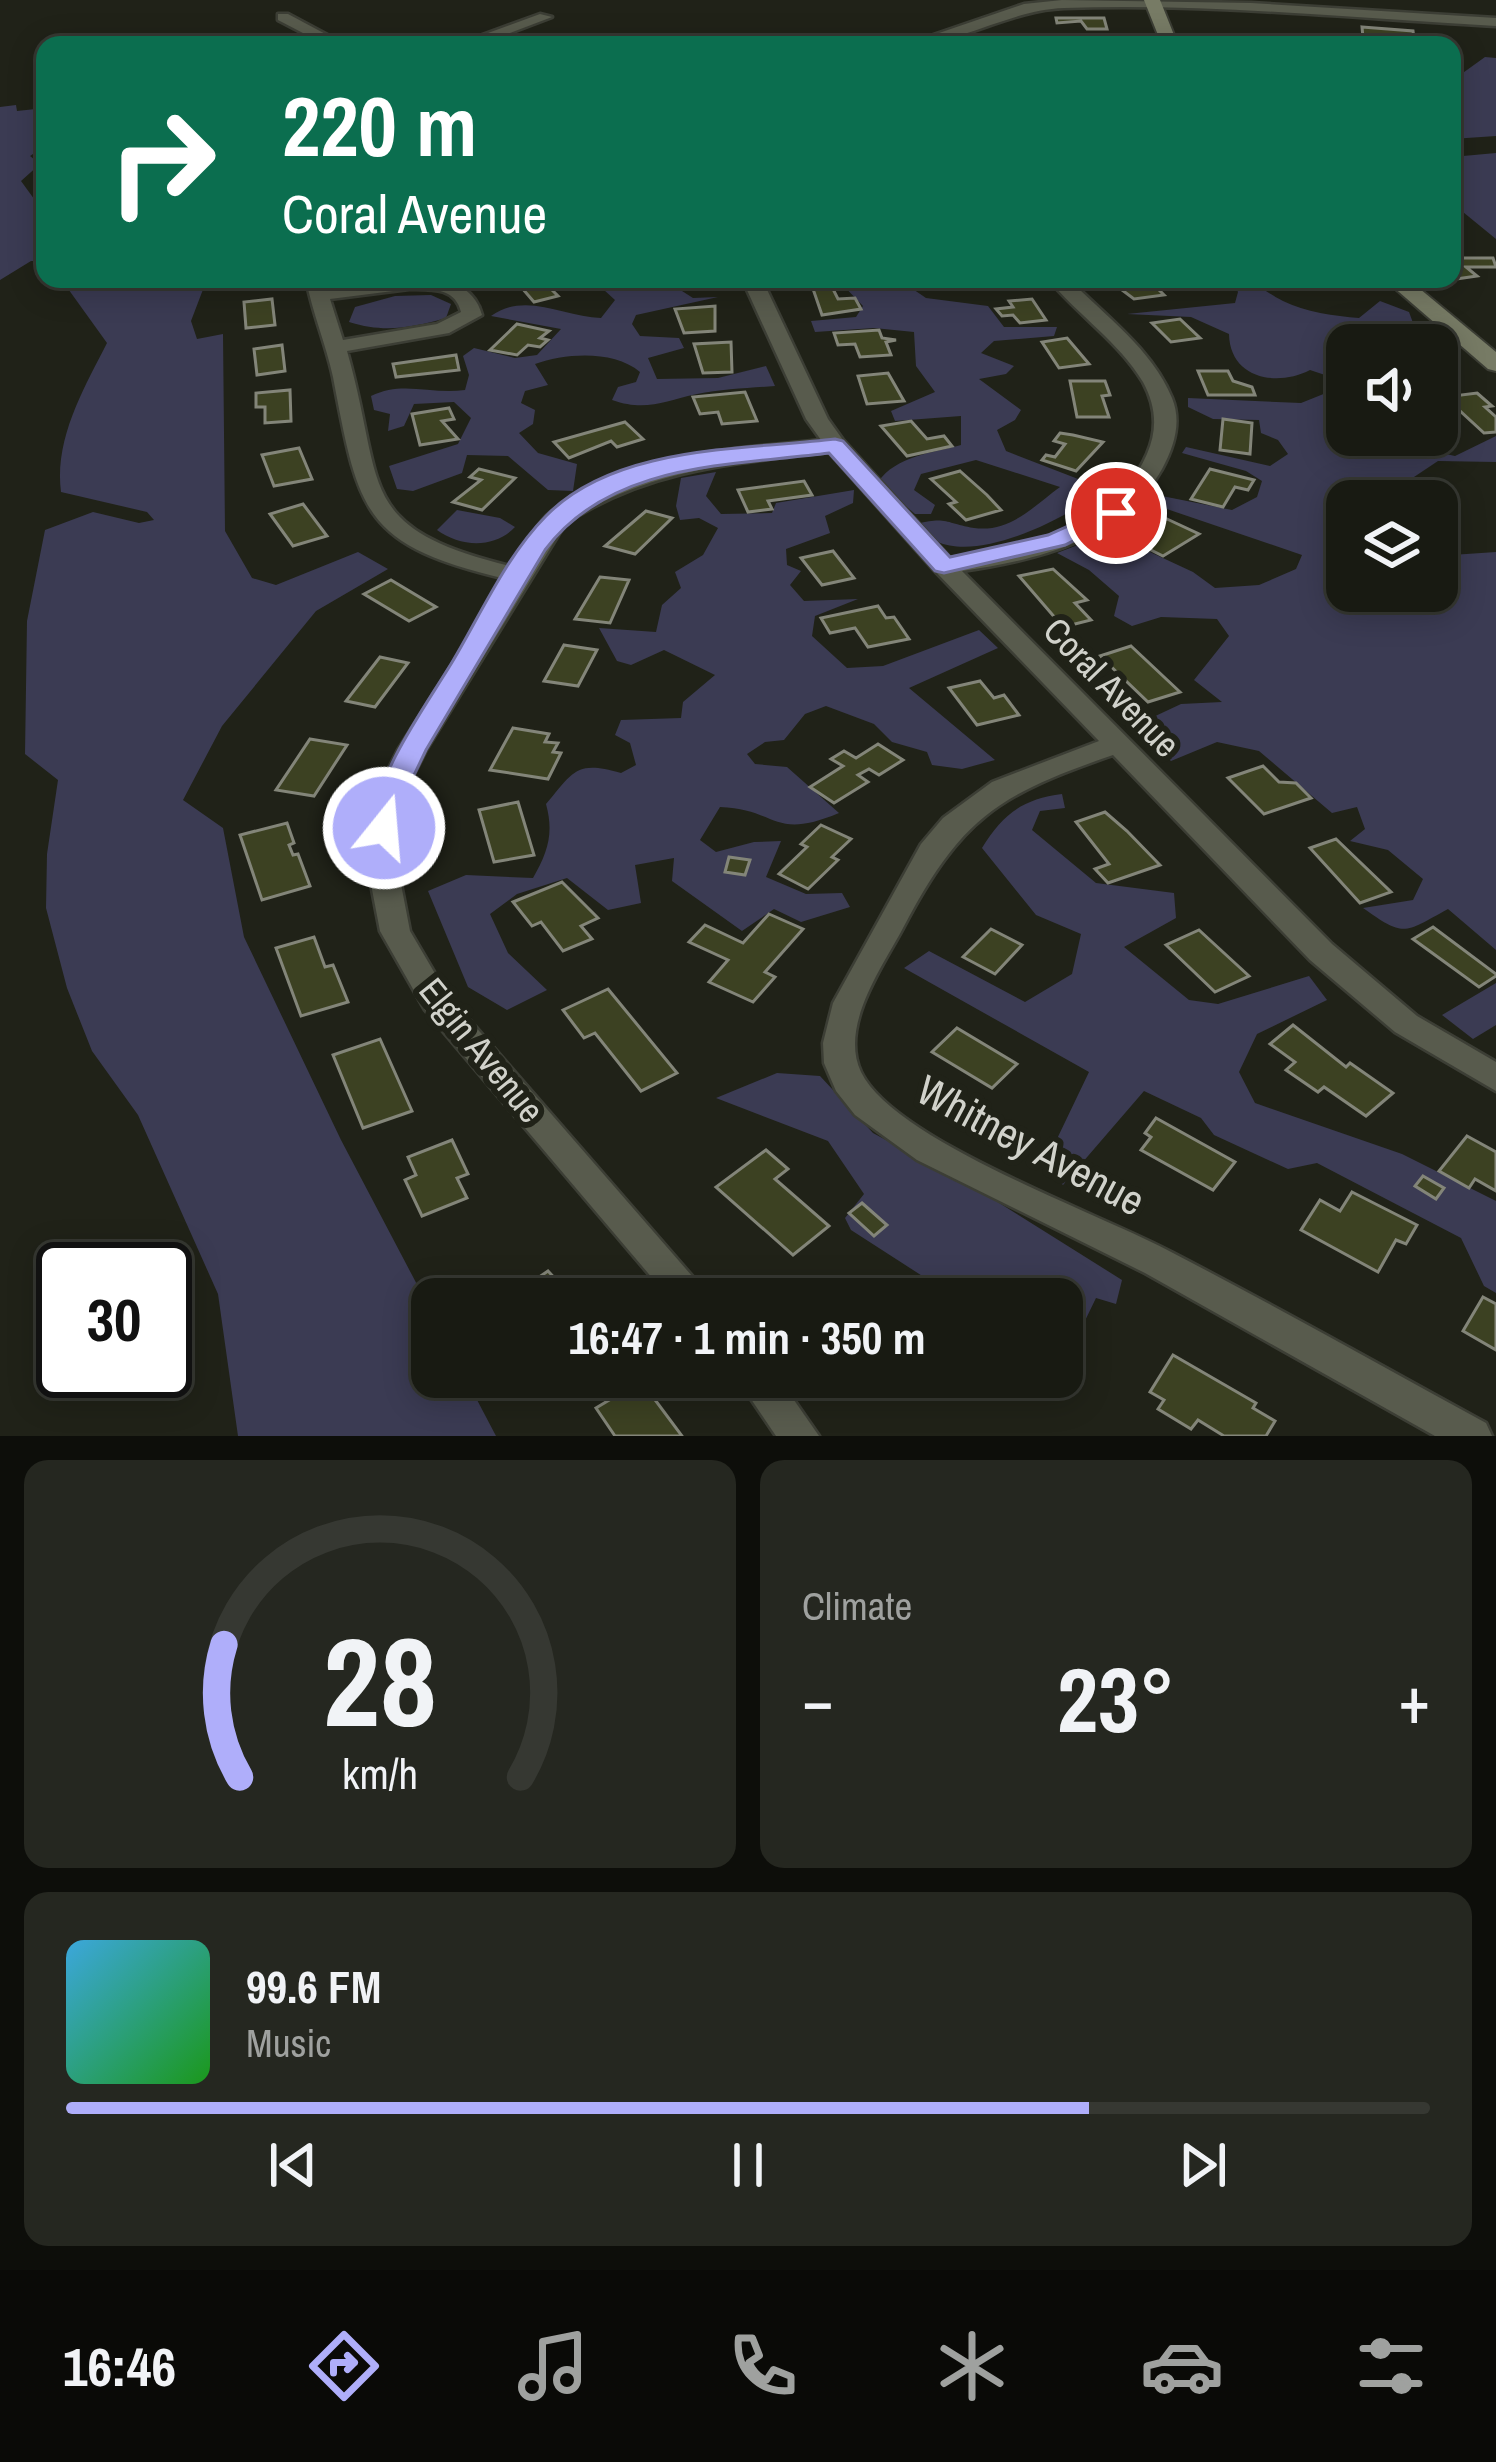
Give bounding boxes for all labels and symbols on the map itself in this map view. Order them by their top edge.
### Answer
pin [1065,462,1167,564]
street label: Coral Avenue [1033,607,1191,767]
position arrow [321,765,447,891]
street label: Elgin Avenue [409,967,555,1133]
street label: Whitney Avenue [907,1062,1155,1228]
speed limit sign: 30 [36,1242,192,1398]

